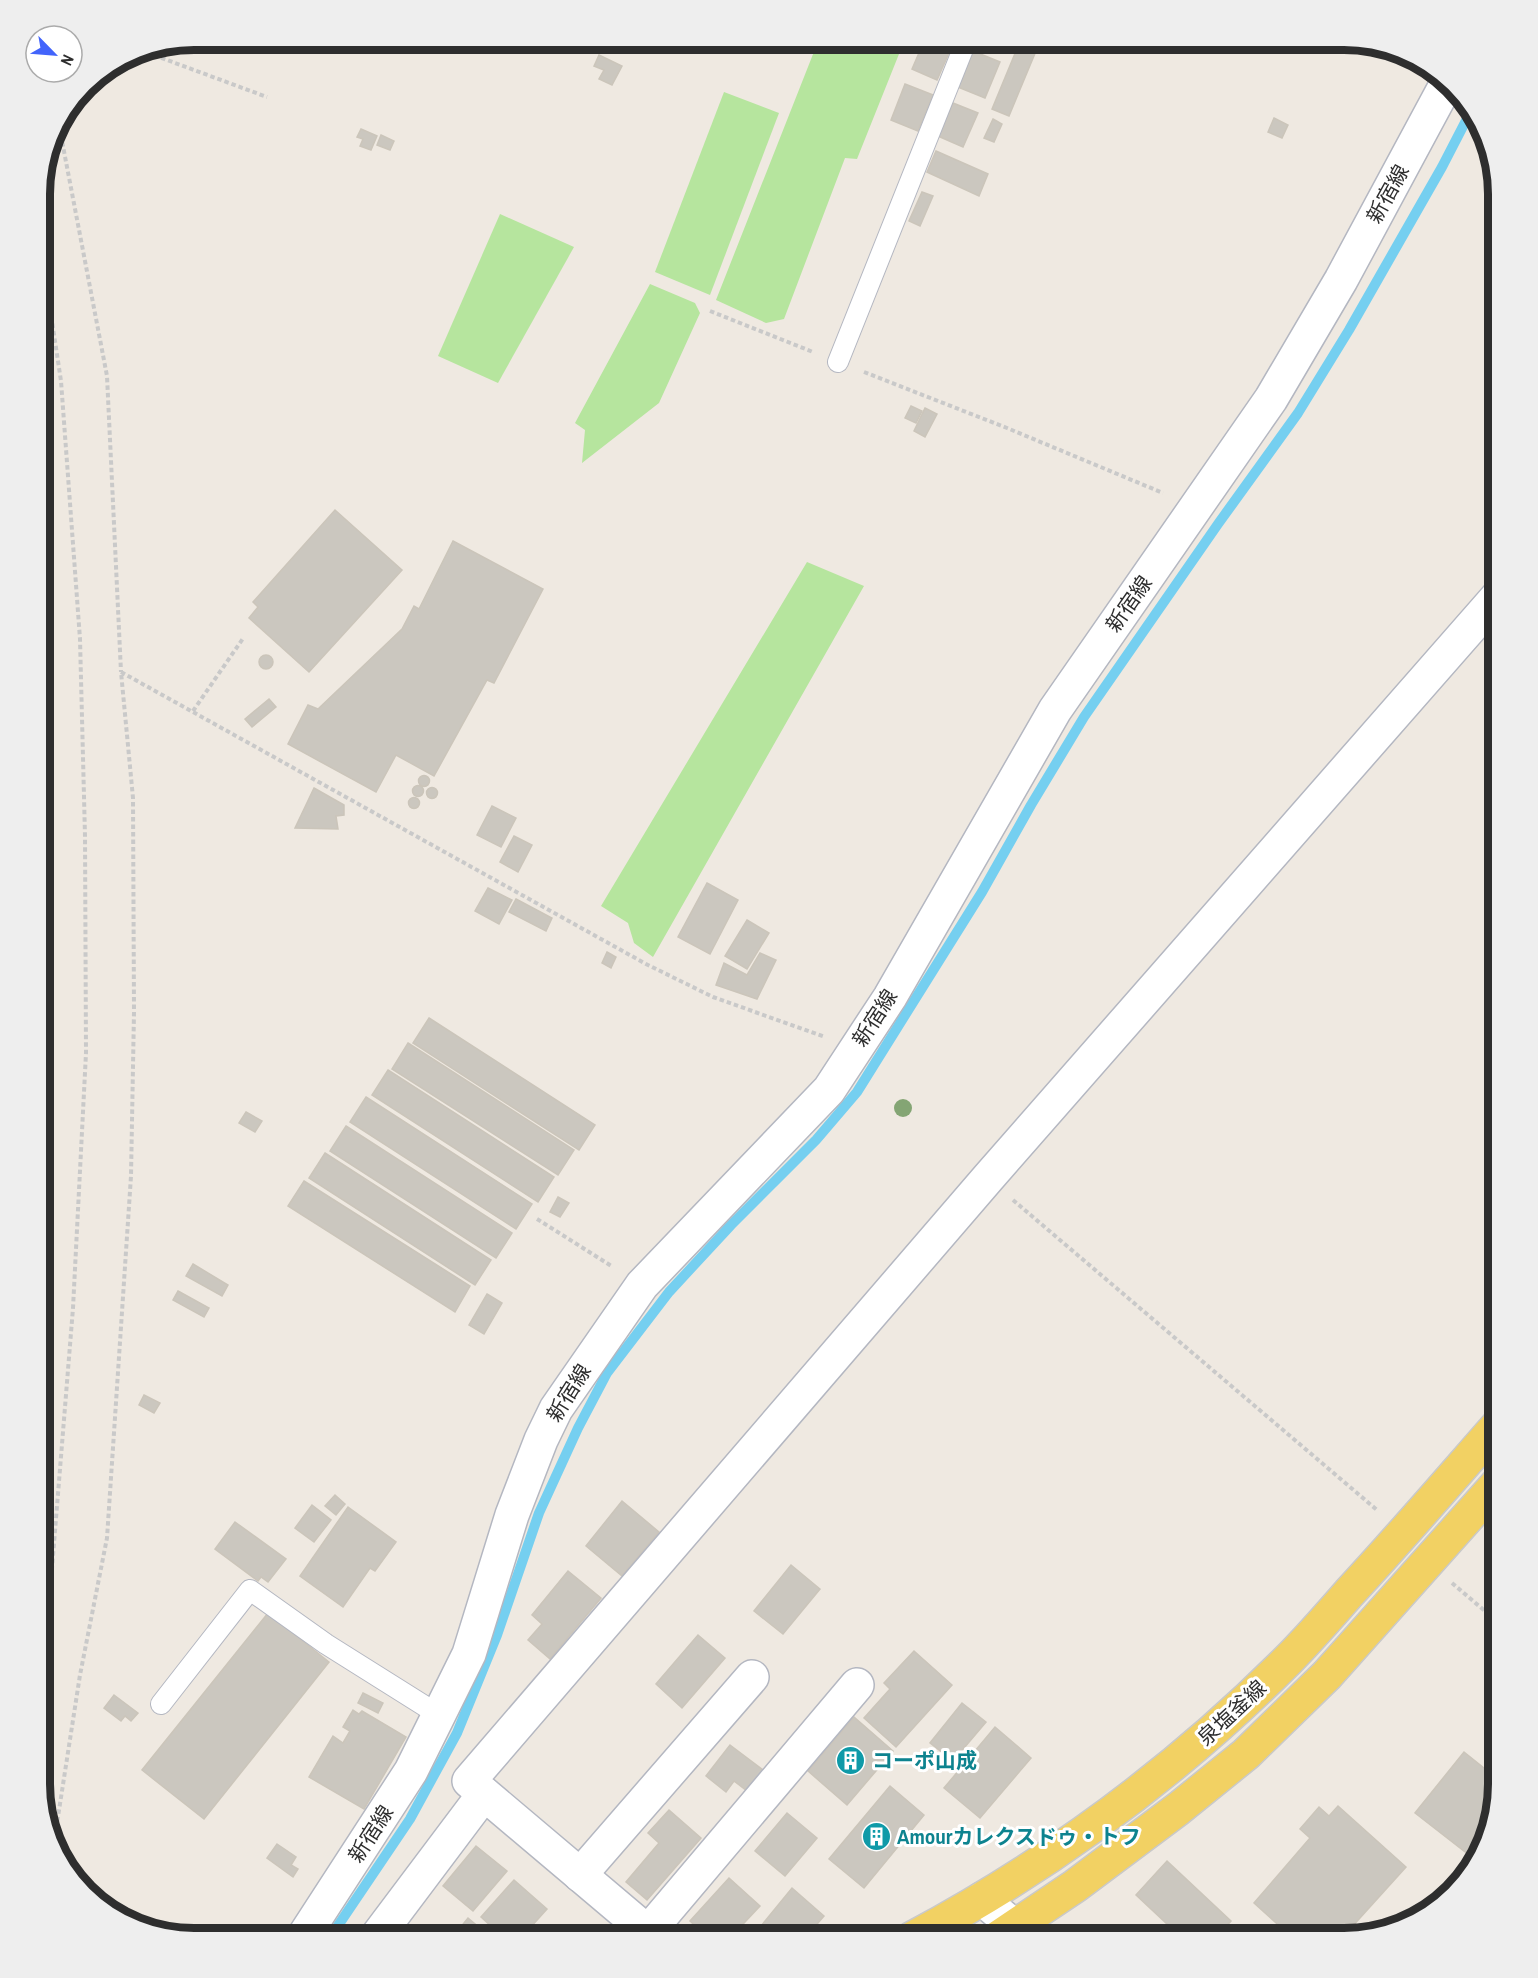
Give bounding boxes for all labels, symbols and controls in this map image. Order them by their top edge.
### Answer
north arrow [24,24,84,84]
text: N [56,51,80,69]
street label: 新宿線 [1360,159,1416,228]
street label: 新宿線 [1099,570,1159,638]
street label: 新宿線 [845,983,904,1052]
street label: 新宿線 [540,1358,598,1427]
street label: 泉塩釜線 [1191,1673,1272,1752]
building icon: コーポ山成 [835,1745,867,1777]
place label: コーポ山成 [872,1746,977,1775]
street label: 新宿線 [341,1799,400,1868]
building icon: Amourカレクスドゥ・トフ [860,1821,892,1853]
place label: Amourカレクスドゥ・トフ [897,1822,1141,1851]

